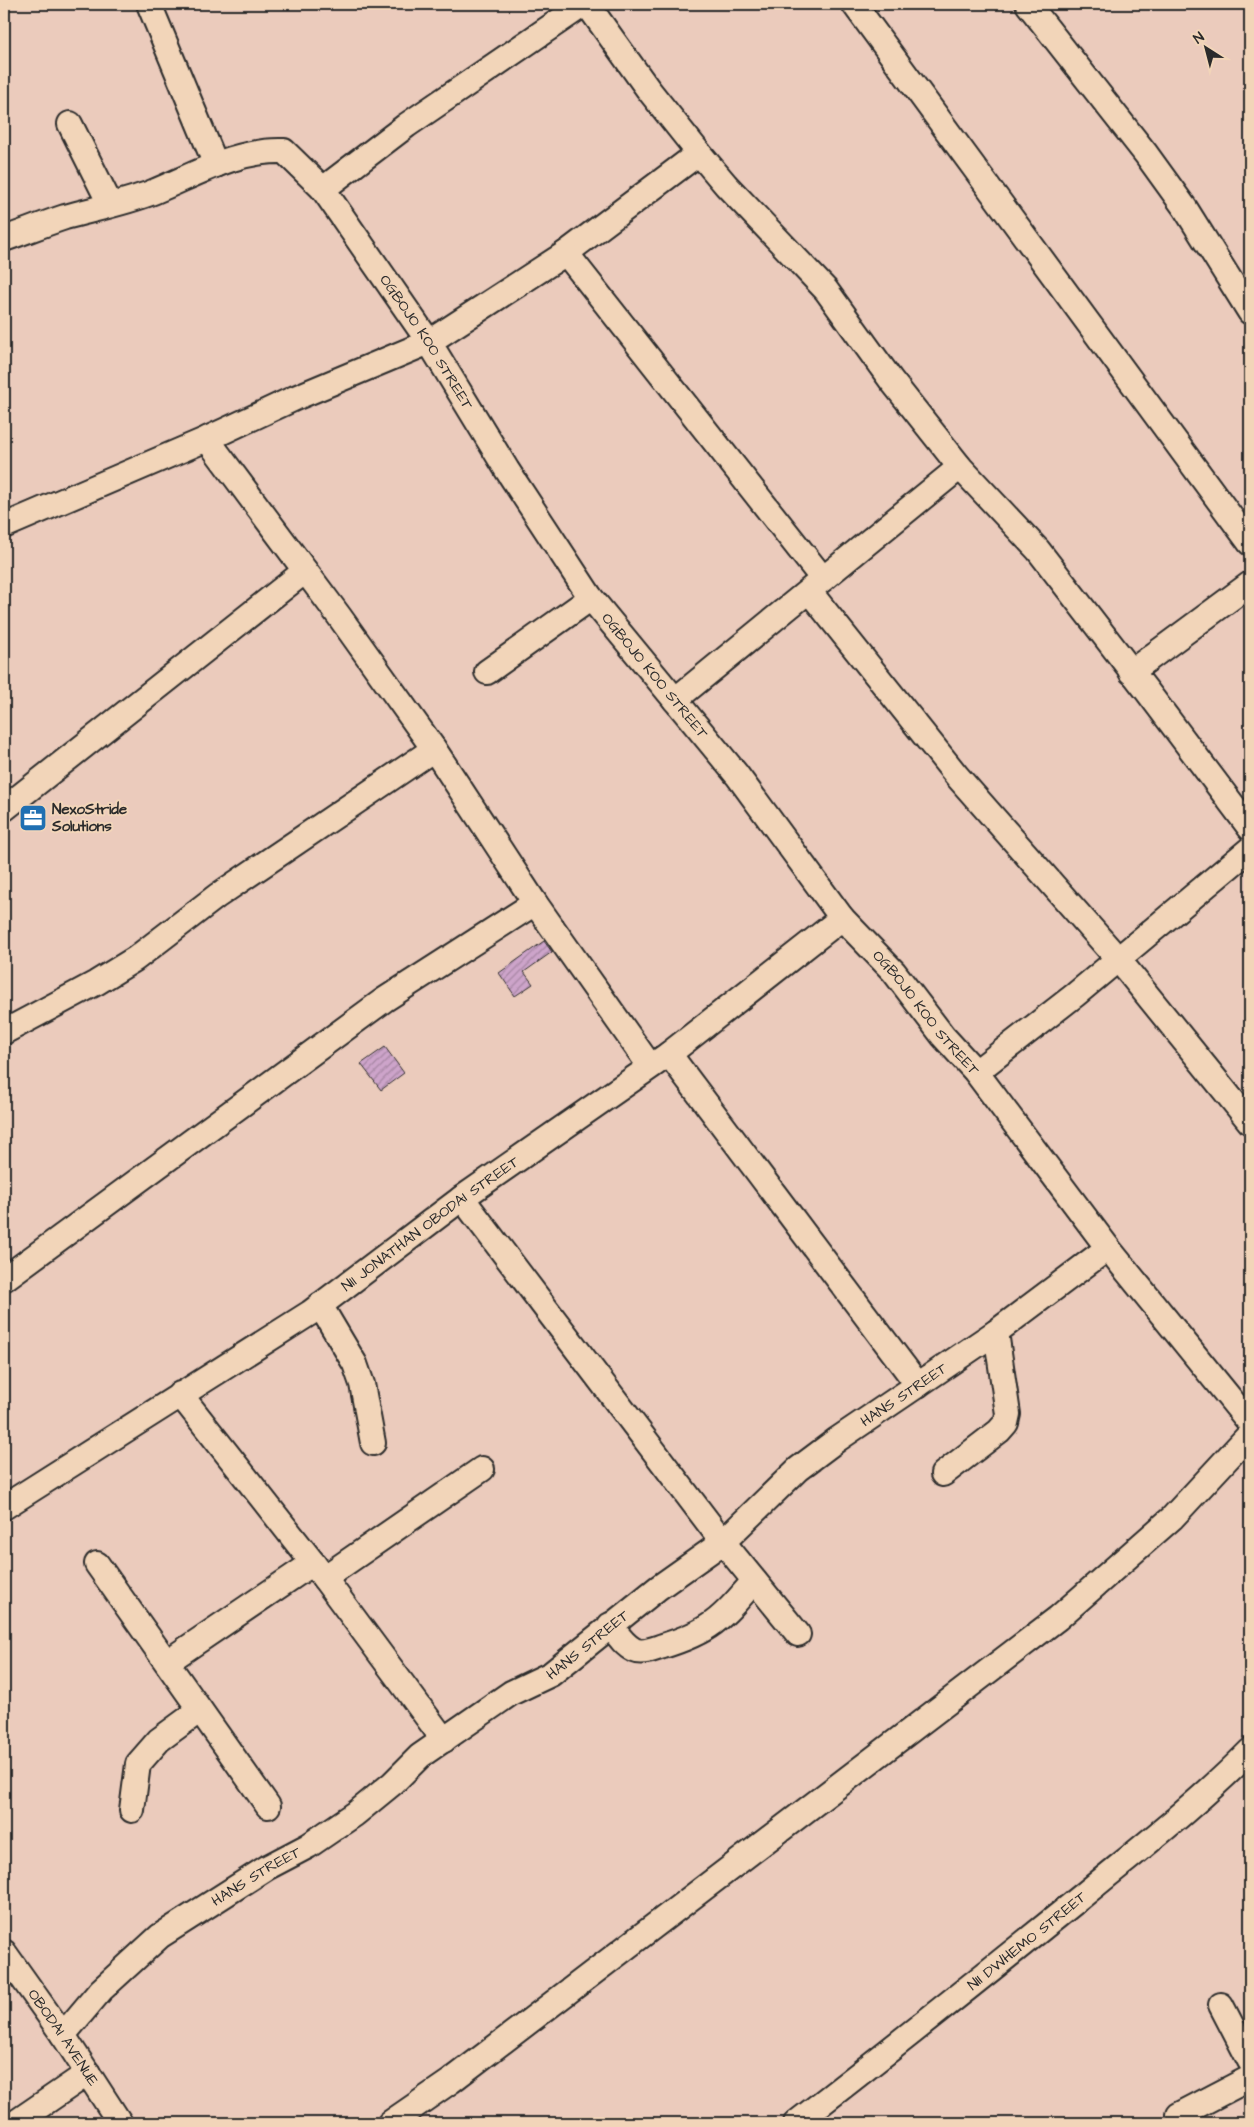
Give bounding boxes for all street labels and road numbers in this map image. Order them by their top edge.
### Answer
street label: OGBOJO KOO STREET [375,270,478,414]
street label: OGBOJO KOO STREET [597,608,714,743]
street label: OGBOJO KOO STREET [868,945,985,1080]
street label: NII JONATHAN OBODAI STREET [337,1151,524,1296]
street label: HANS STREET [856,1357,952,1432]
street label: HANS STREET [542,1605,634,1684]
street label: HANS STREET [207,1841,305,1911]
street label: NII DWHEMO STREET [963,1886,1091,1995]
street label: OBODAI AVENUE [23,1985,104,2090]

